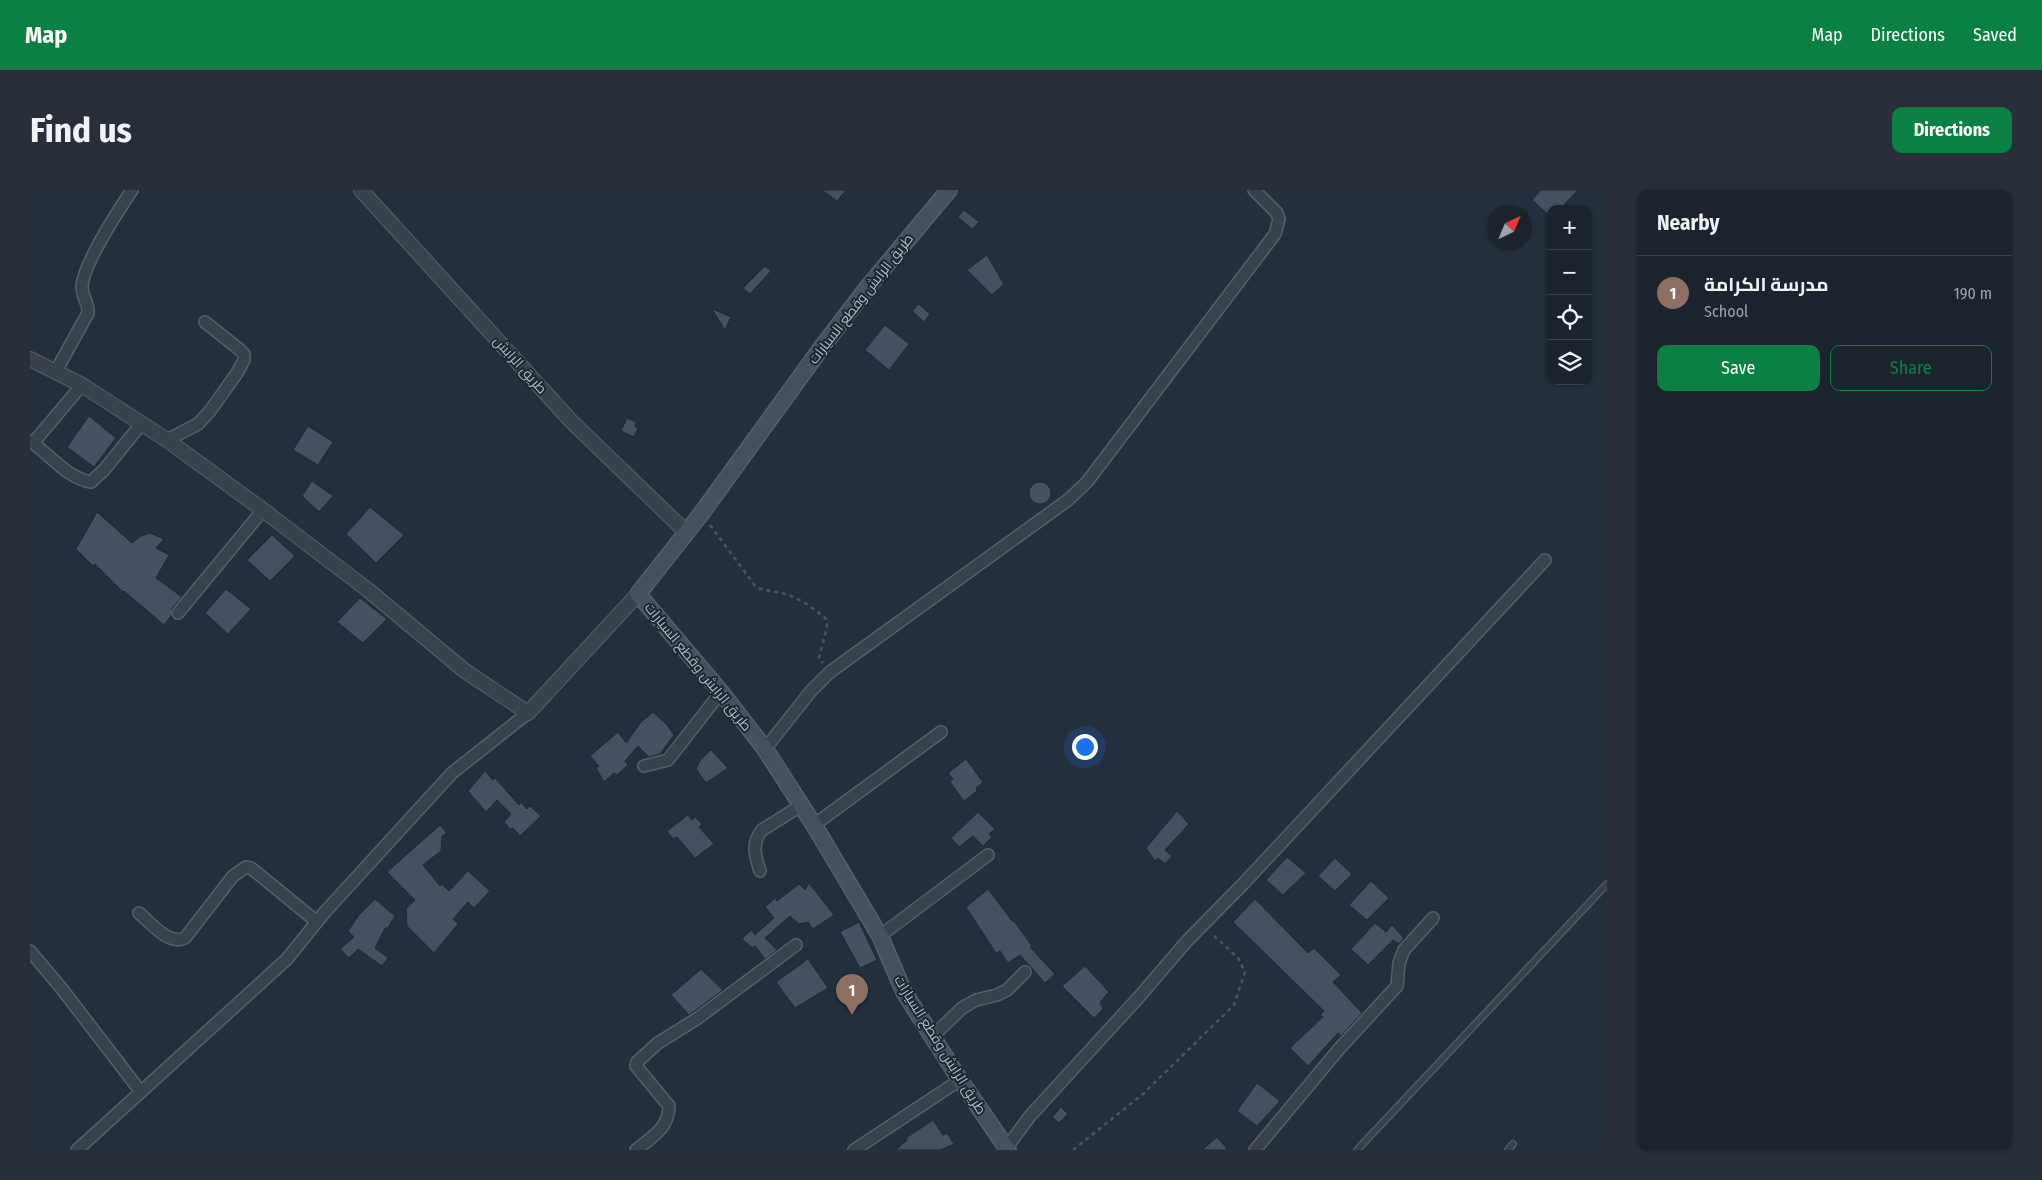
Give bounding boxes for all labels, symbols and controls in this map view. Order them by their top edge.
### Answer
text: Map [25,21,67,49]
text: Map [1811,24,1843,46]
text: Directions [1871,24,1945,46]
text: Saved [1973,24,2017,46]
button: Directions [1892,107,2012,153]
text: Find us [30,109,132,151]
north arrow [1487,205,1532,250]
map controls [1547,205,1592,385]
button: + [1547,205,1592,250]
text: Nearby [1657,210,1719,236]
street label: طريق الرابش وقطع السيارات [805,231,917,367]
button: − [1547,250,1592,295]
text: مدرسة الكرامة [1704,273,1829,296]
text: 1 [1670,284,1676,303]
text: 190 m [1954,284,1992,303]
button: locate [1547,295,1592,340]
text: School [1704,302,1748,321]
street label: طريق الرابش [490,333,550,397]
button: layers [1547,340,1592,385]
button: Save [1657,345,1820,391]
button: Share [1830,345,1992,391]
street label: طريق الرابش وقطع السيارات [641,599,755,735]
your location [1072,734,1098,760]
street label: طريق الرابش وقطع السيارات [890,972,990,1118]
pin: 1 [836,974,868,1015]

